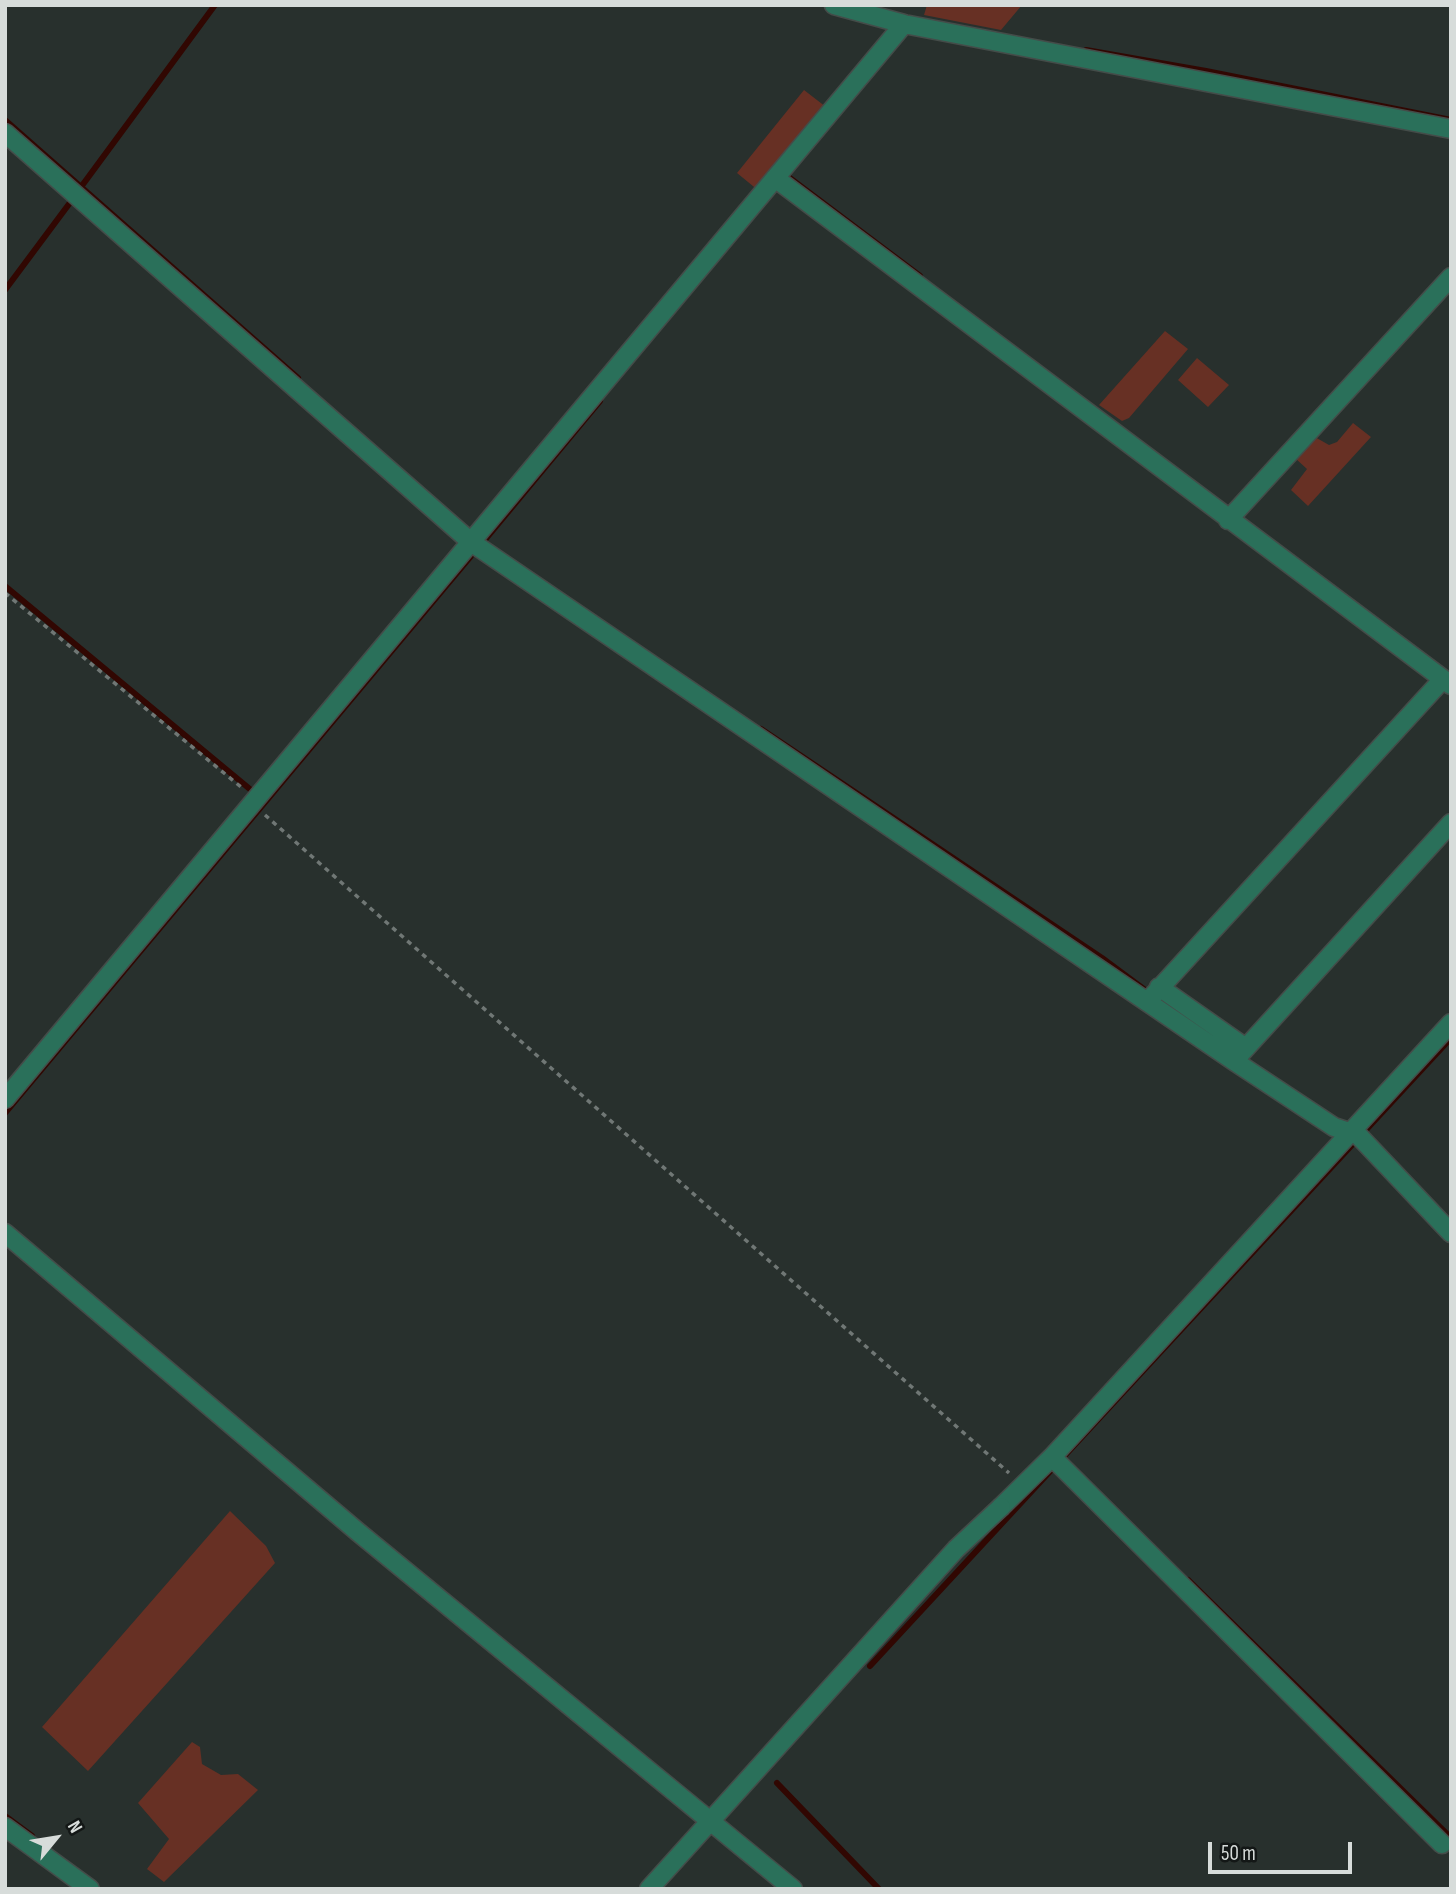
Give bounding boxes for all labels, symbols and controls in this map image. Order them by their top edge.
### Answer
north arrow [21,1803,91,1873]
text: N [62,1817,87,1837]
scale bar [1211,1828,1354,1872]
text: 50 m [1221,1841,1256,1866]

